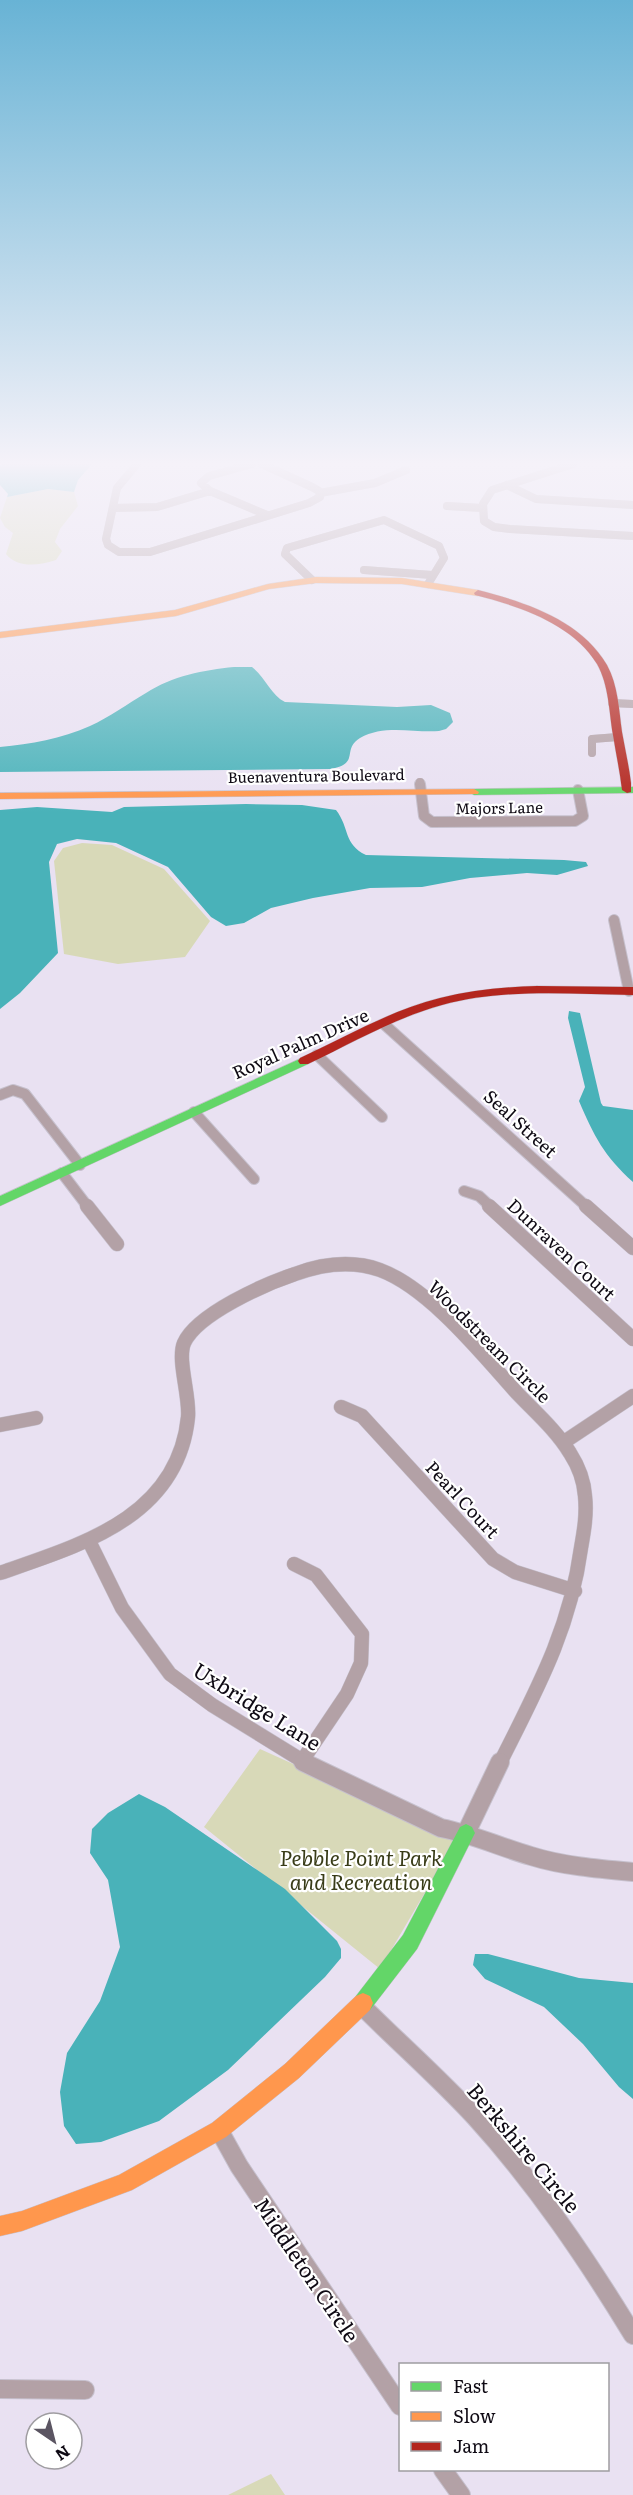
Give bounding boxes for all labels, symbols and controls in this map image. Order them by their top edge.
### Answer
street label: Buenaventura Boulevard [227,762,405,788]
street label: Majors Lane [455,795,543,819]
street label: Royal Palm Drive [227,1001,373,1085]
street label: Seal Street [478,1083,564,1164]
street label: Dunraven Court [502,1192,623,1307]
street label: Woodstream Circle [422,1273,558,1409]
street label: Pearl Court [420,1454,507,1544]
street label: Uxbridge Lane [188,1653,328,1757]
park label: Pebble Point Park and Recreation [279,1841,443,1896]
street label: Berkshire Circle [461,2075,589,2219]
street label: Middleton Circle [248,2190,368,2348]
legend [399,2363,609,2471]
text: Fast [453,2372,489,2399]
text: Slow [453,2402,496,2429]
north arrow [24,2411,84,2471]
text: Jam [453,2432,489,2459]
text: N [51,2440,76,2468]

